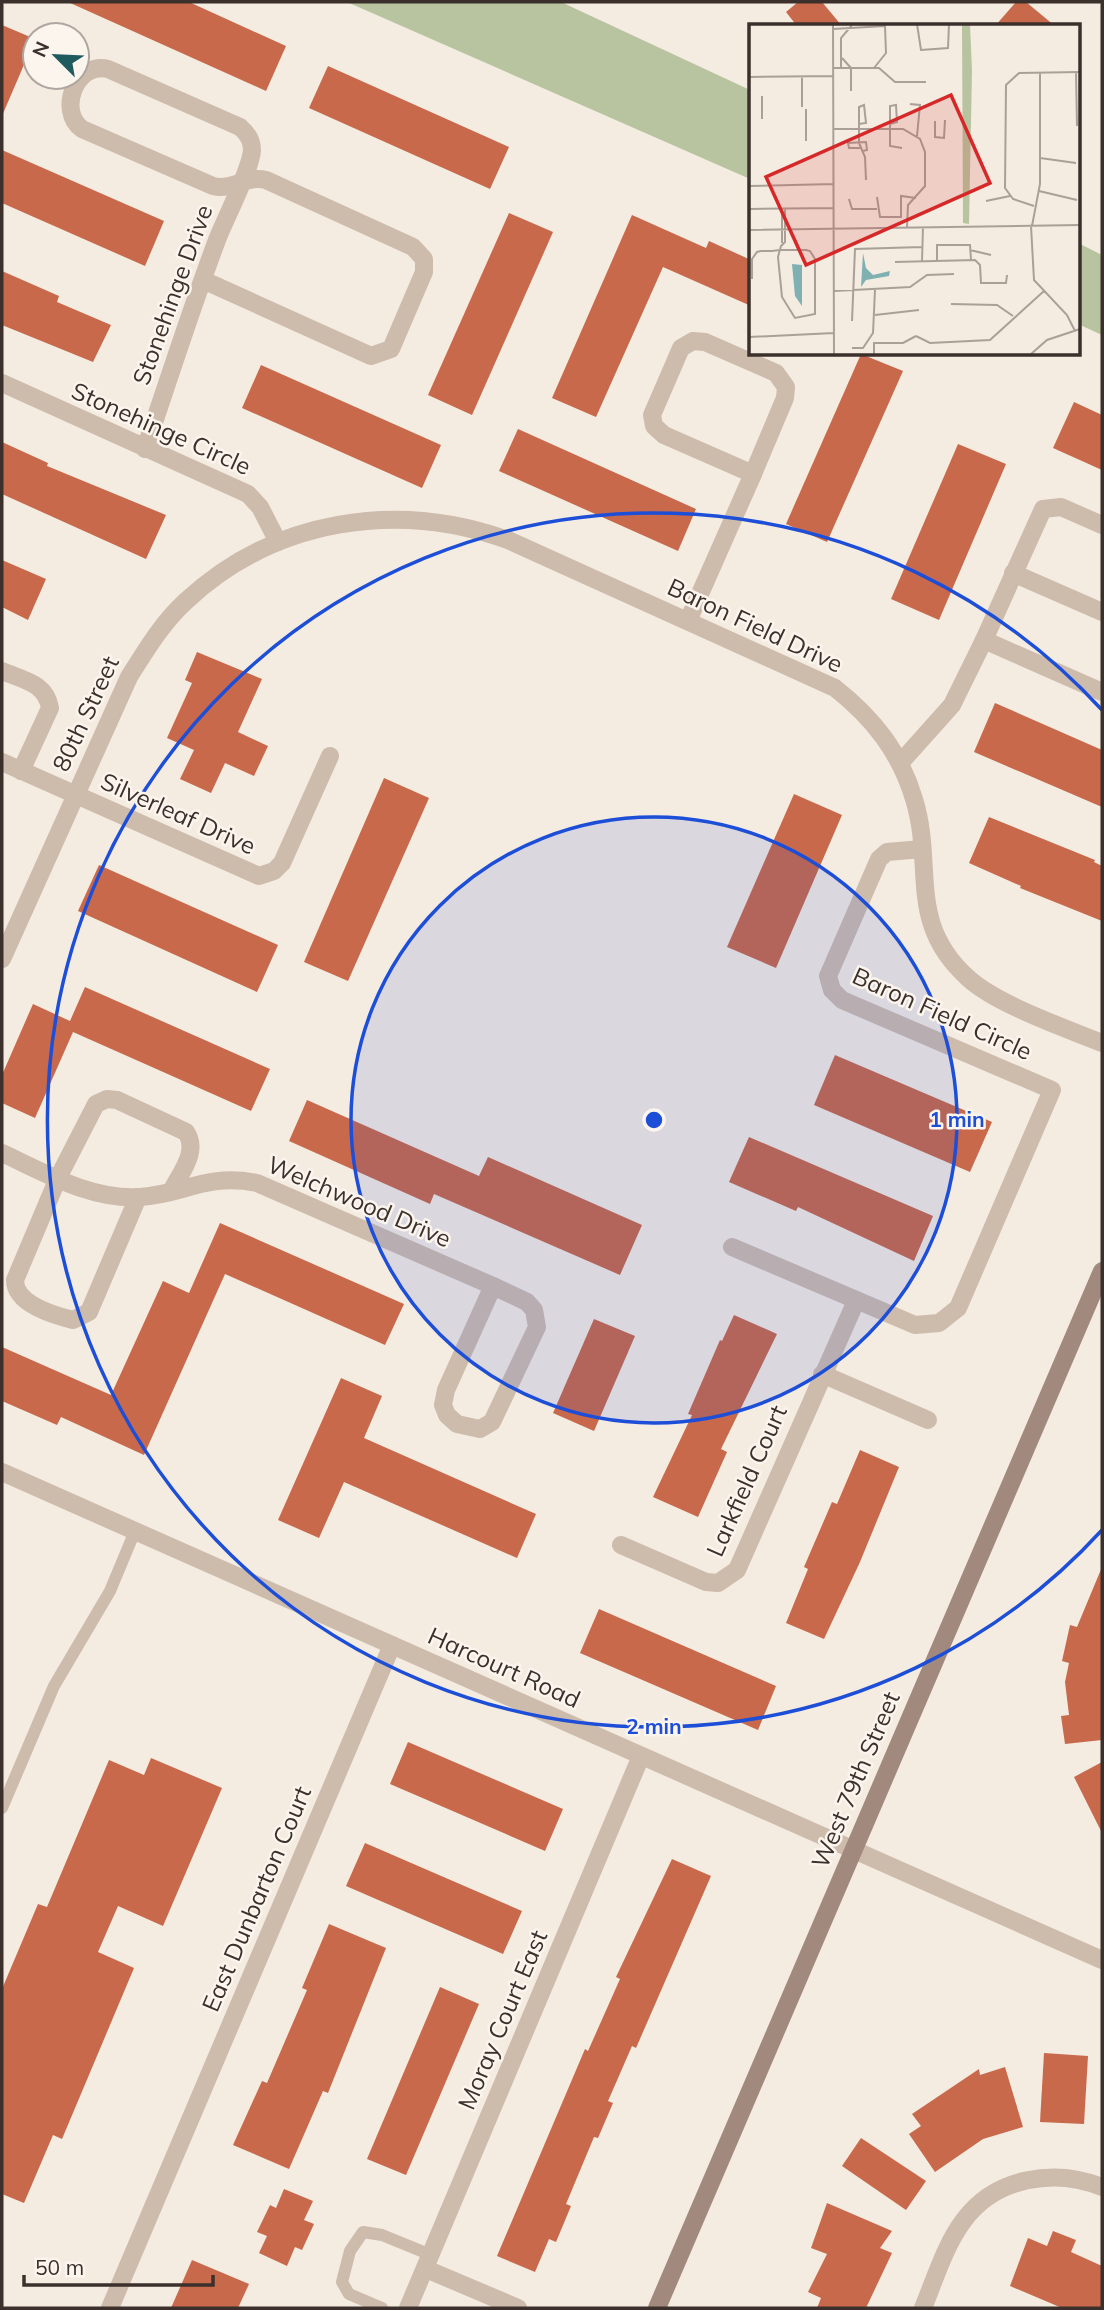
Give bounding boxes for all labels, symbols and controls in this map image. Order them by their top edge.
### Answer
north arrow [21,21,91,91]
inset map [749,24,1080,355]
text: N [27,38,54,61]
street label: Stonehinge Drive [126,200,219,389]
street label: Stonehinge Circle [67,375,256,481]
street label: Baron Field Drive [663,571,848,679]
street label: 80th Street [45,651,125,776]
street label: Silverleaf Drive [96,766,260,861]
street label: Baron Field Circle [848,960,1037,1066]
text: 1 min [929,1106,985,1132]
centre of rings [642,1108,666,1132]
street label: Welchwood Drive [263,1149,456,1253]
street label: Larkfield Court [699,1400,793,1561]
street label: Harcourt Road [424,1620,585,1714]
street label: West 79th Street [804,1687,906,1872]
text: 2 min [626,1713,682,1739]
street label: East Dunbarton Court [195,1781,317,2016]
street label: Moray Court East [451,1925,553,2114]
scale bar [24,2244,214,2288]
text: 50 m [35,2254,84,2280]

